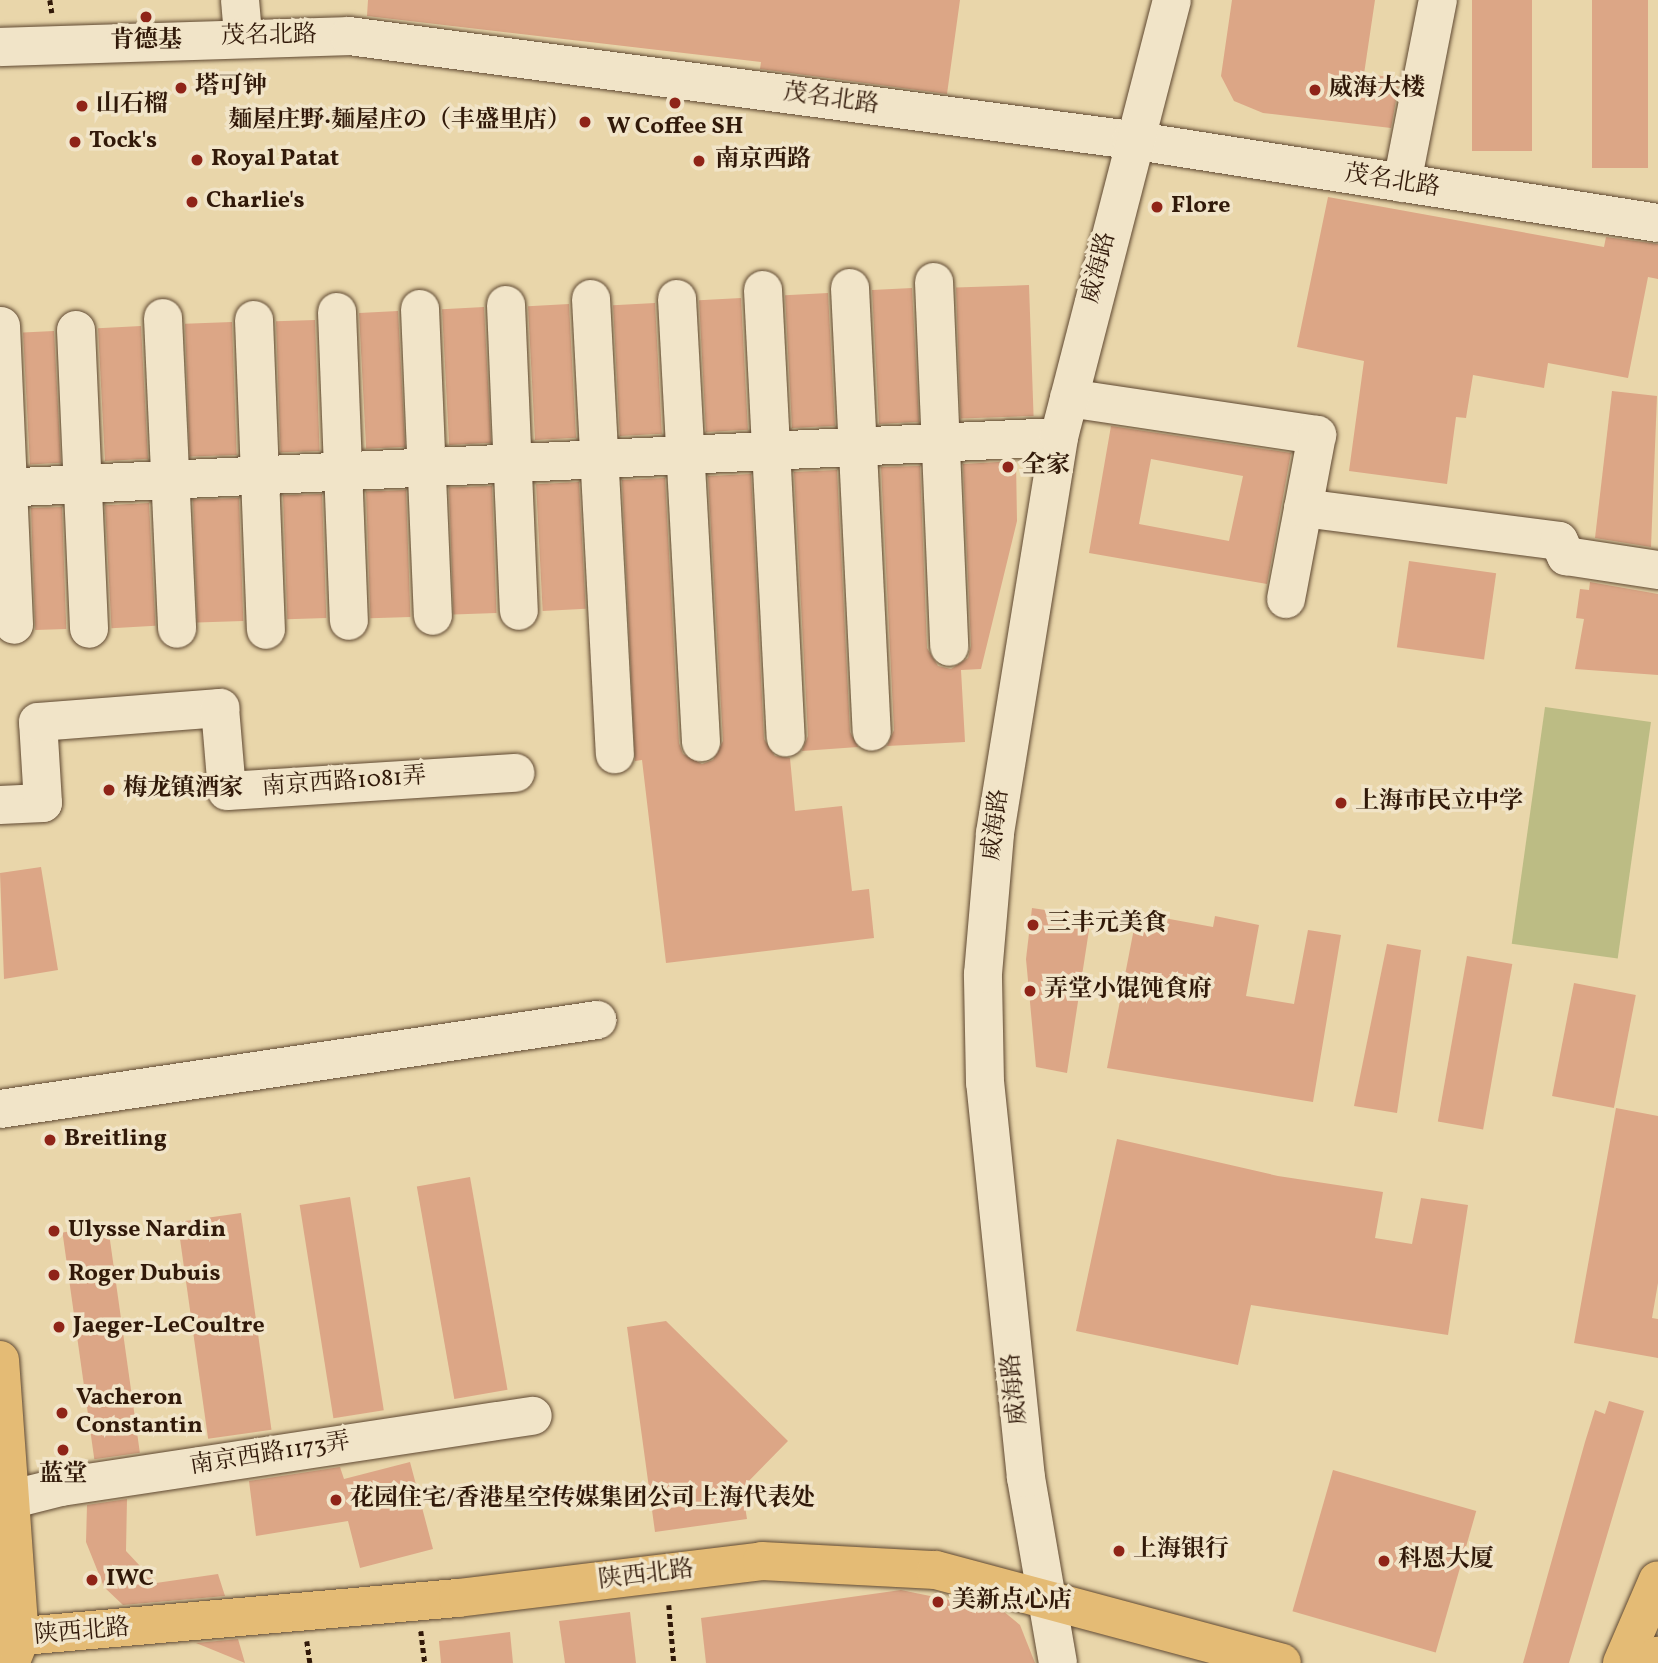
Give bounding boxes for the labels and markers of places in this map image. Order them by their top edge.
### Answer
marker: 肯德基 [138,9,154,25]
place label: 肯德基 [110,28,182,56]
place label: 塔可钟 [195,74,267,102]
place label: 威海大楼 [1329,76,1425,104]
marker: 塔可钟 [173,80,189,96]
marker: 威海大楼 [1307,82,1323,98]
place label: 山石榴 [96,92,168,120]
marker: W Coffee SH [667,95,683,111]
marker: 山石榴 [74,98,90,114]
place label: 麺屋庄野·麺屋庄の（丰盛里店） [228,108,571,136]
marker: 麺屋庄野·麺屋庄の（丰盛里店） [577,114,593,130]
place label: W Coffee SH [606,114,744,142]
place label: Tock's [89,128,157,156]
marker: Tock's [67,134,83,150]
place label: Royal Patat [211,146,339,174]
place label: 南京西路 [715,147,811,175]
marker: 南京西路 [689,151,709,171]
marker: Royal Patat [189,152,205,168]
place label: Charlie's [206,188,305,216]
place label: Flore [1171,193,1231,221]
marker: Charlie's [184,194,200,210]
marker: Flore [1149,199,1165,215]
place label: 全家 [1022,453,1070,481]
marker: 全家 [1000,459,1016,475]
place label: 梅龙镇酒家 [123,776,243,804]
marker: 梅龙镇酒家 [101,782,117,798]
place label: 上海市民立中学 [1355,789,1523,817]
marker: 上海市民立中学 [1333,795,1349,811]
place label: 三丰元美食 [1047,911,1167,939]
marker: 三丰元美食 [1025,917,1041,933]
place label: 弄堂小馄饨食府 [1044,977,1212,1005]
marker: 弄堂小馄饨食府 [1022,983,1038,999]
place label: Breitling [64,1126,167,1154]
marker: Breitling [42,1132,58,1148]
place label: Ulysse Nardin [68,1217,226,1245]
marker: Ulysse Nardin [46,1223,62,1239]
place label: Roger Dubuis [68,1261,221,1289]
marker: Roger Dubuis [46,1267,62,1283]
place label: Jaeger-LeCoultre [73,1313,265,1341]
marker: Jaeger-LeCoultre [51,1319,67,1335]
place label: Vacheron Constantin [76,1385,203,1441]
marker: Vacheron Constantin [54,1405,70,1421]
marker: 蓝堂 [55,1442,71,1458]
place label: 蓝堂 [39,1462,87,1490]
place label: 花园住宅/香港星空传媒集团公司上海代表处 [350,1486,815,1514]
marker: 花园住宅/香港星空传媒集团公司上海代表处 [328,1492,344,1508]
place label: 上海银行 [1133,1537,1229,1565]
marker: 上海银行 [1111,1543,1127,1559]
place label: 科恩大厦 [1398,1547,1494,1575]
marker: 科恩大厦 [1376,1553,1392,1569]
place label: IWC [106,1566,154,1594]
marker: IWC [84,1572,100,1588]
place label: 美新点心店 [952,1588,1072,1616]
marker: 美新点心店 [930,1594,946,1610]

